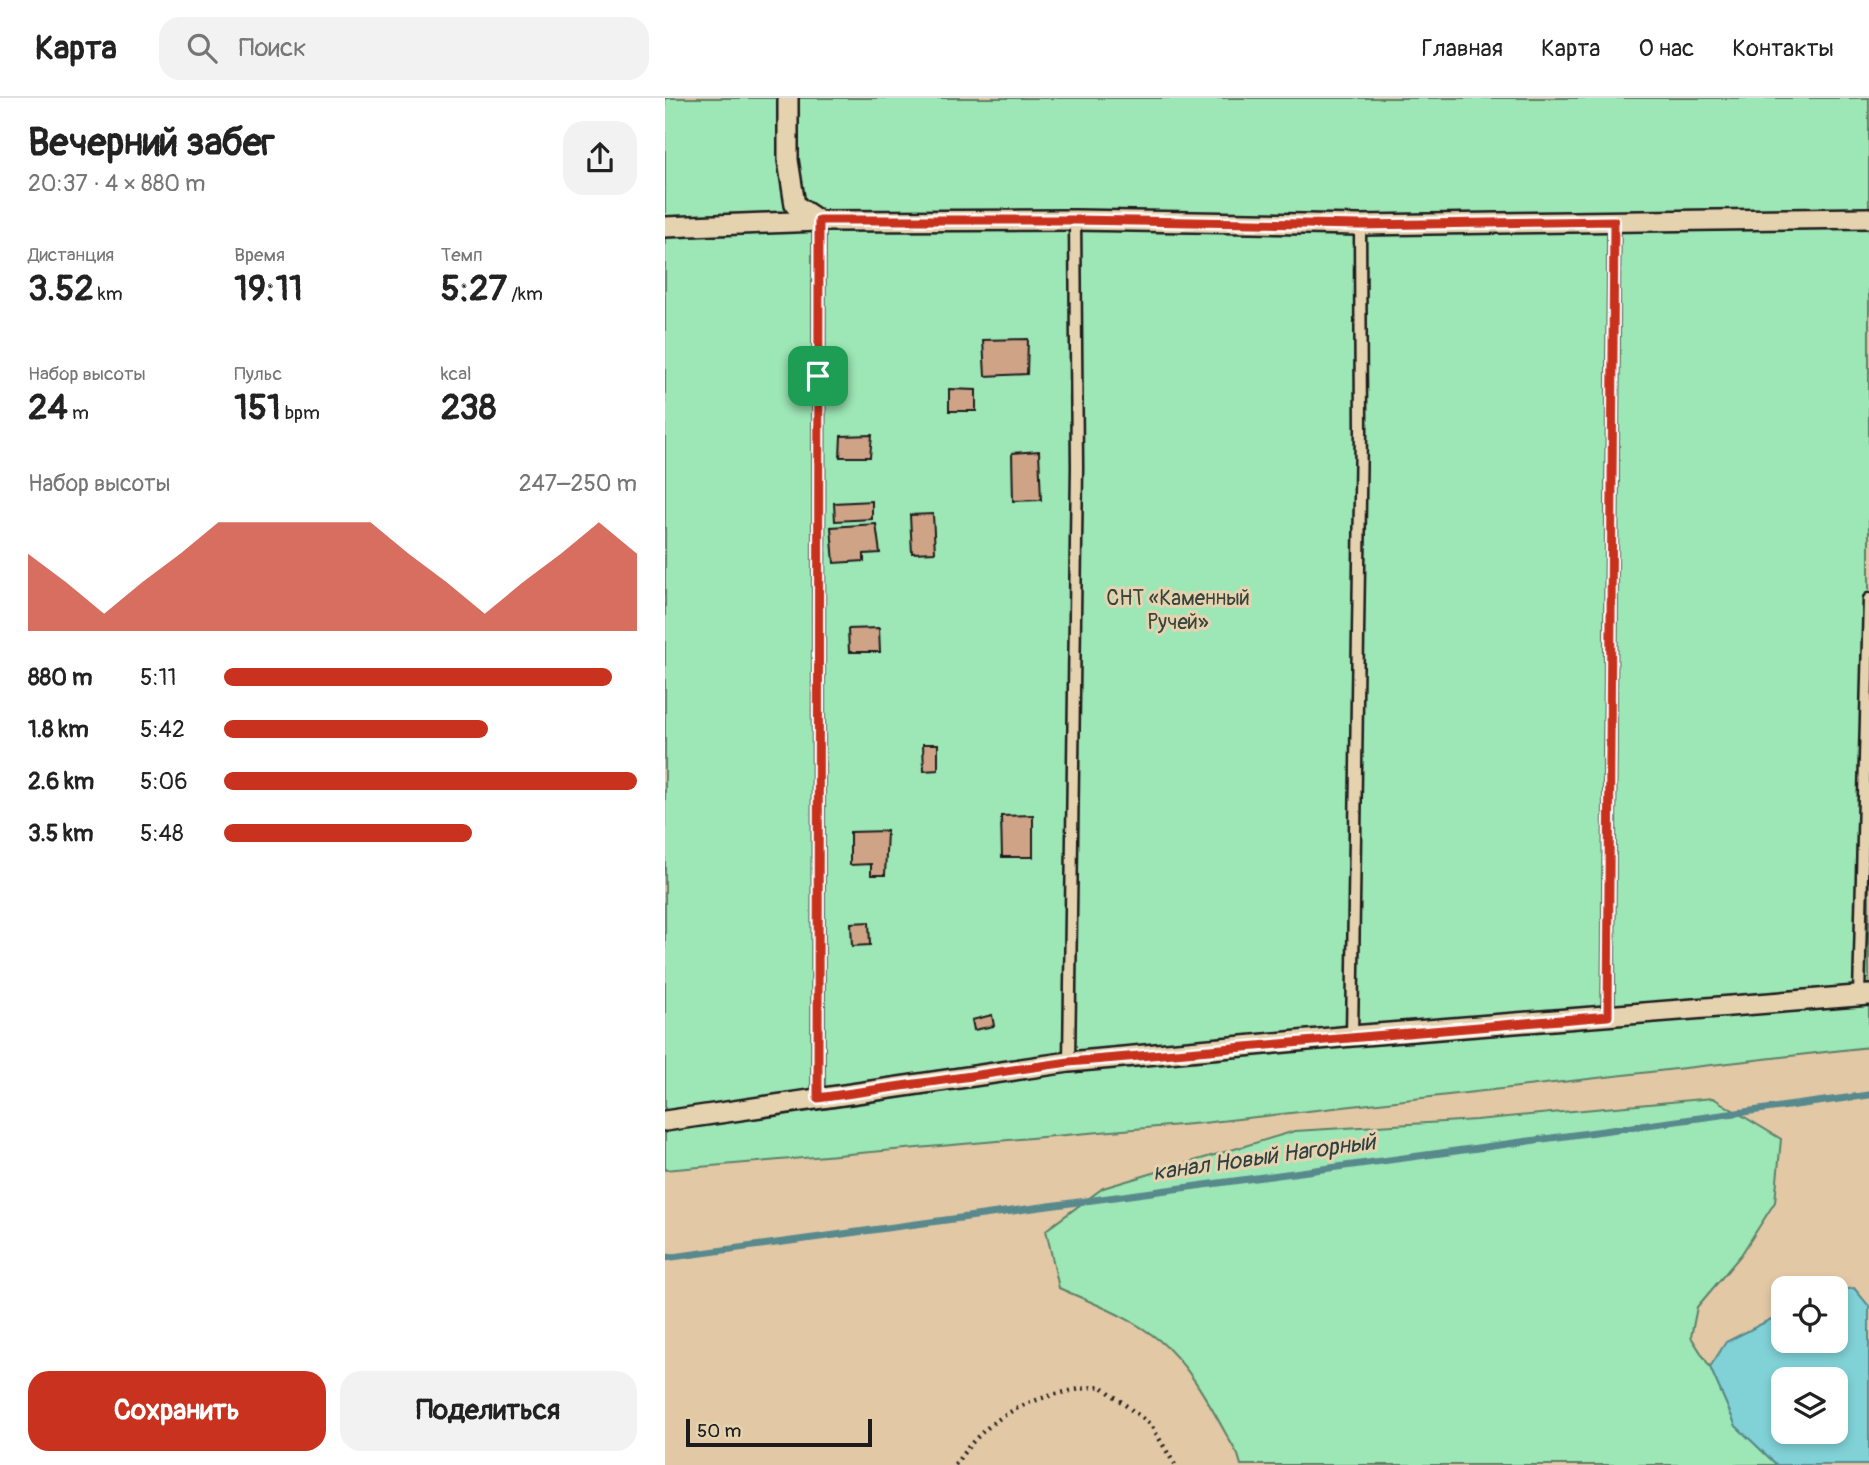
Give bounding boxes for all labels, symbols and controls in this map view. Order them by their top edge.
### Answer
search box [159,17,649,80]
text: Карта [35,28,117,69]
icon: search [183,29,221,67]
text: Поиск [239,32,307,64]
text: Главная [1422,34,1503,63]
text: Карта [1541,34,1601,63]
text: О нас [1639,34,1694,63]
text: Контакты [1732,34,1834,63]
text: Вечерний забег [28,119,275,167]
button: share [563,121,637,195]
text: 20:37 · 4 × 880 m [28,169,205,198]
text: Дистанция [28,243,114,267]
text: Время [234,243,285,267]
text: Темп [441,243,483,267]
text: 3.52 [28,267,94,311]
text: 19:11 [234,267,303,311]
text: 5:27 [441,267,507,311]
text: km [94,282,123,306]
text: /km [507,282,543,306]
pin [788,346,848,406]
icon: arrive [799,357,837,395]
text: Набор высоты [28,362,146,386]
text: Пульс [234,362,282,386]
text: kcal [441,362,472,386]
text: 24 [28,386,68,430]
text: 151 [234,386,281,430]
text: 238 [441,386,496,430]
text: m [68,401,89,425]
text: bpm [281,401,320,425]
text: Набор высоты [28,469,170,498]
text: 247–250 m [519,469,637,498]
park label: СНТ «Каменный Ручей» [1106,585,1250,636]
text: 880 m [28,663,92,692]
text: 5:11 [140,663,177,692]
text: 1.8 km [28,715,89,744]
text: 5:42 [140,715,185,744]
text: 2.6 km [28,767,94,796]
text: 5:06 [140,767,188,796]
text: 3.5 km [28,819,93,848]
text: 5:48 [140,819,184,848]
water label: канал Новый Нагорный [1151,1127,1379,1187]
map controls [1771,1276,1848,1444]
button: locate [1771,1276,1848,1353]
button: layers [1771,1367,1848,1444]
button: Сохранить [28,1371,326,1451]
button: Поделиться [340,1371,637,1451]
scale bar [686,1416,871,1448]
text: 50 m [697,1419,741,1443]

